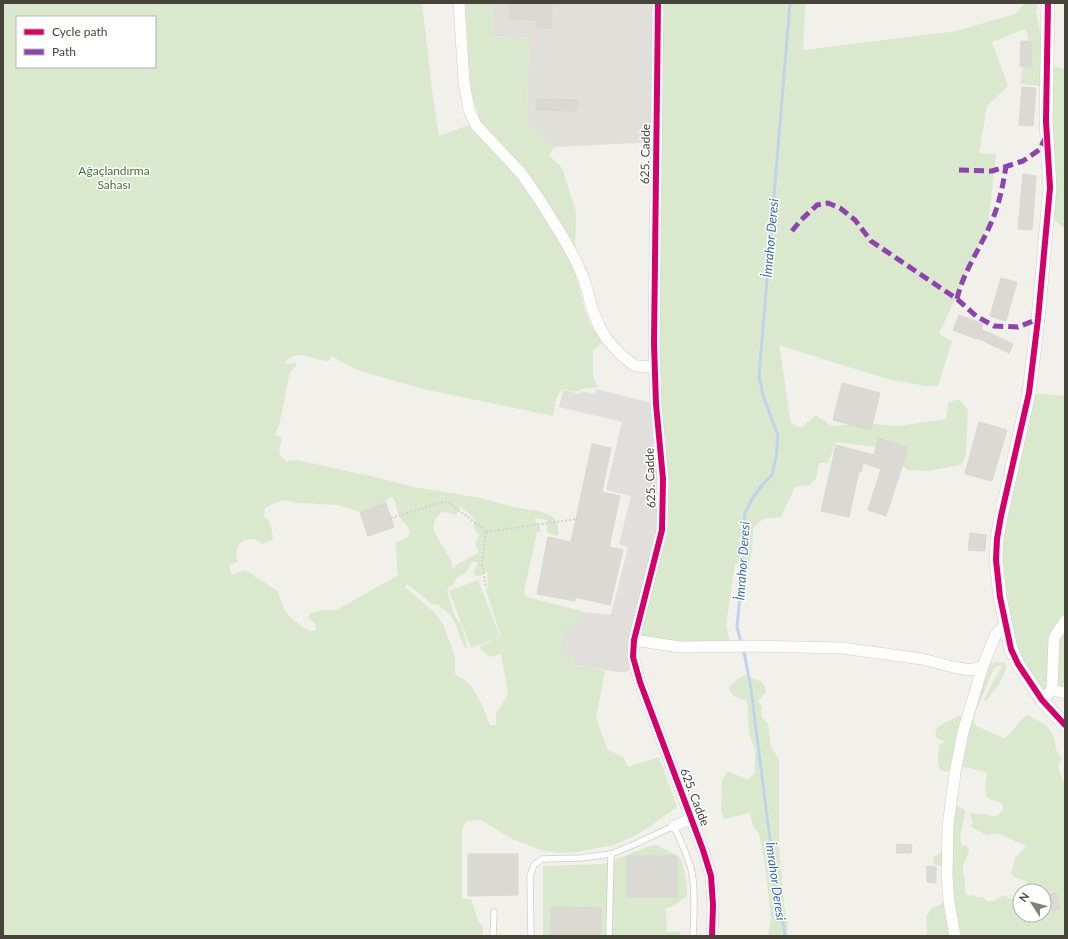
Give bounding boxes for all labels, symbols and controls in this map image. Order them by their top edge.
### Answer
legend [16,16,156,68]
text: Cycle path [52,24,107,39]
text: Path [52,44,76,59]
street label: 625. Cadde [637,124,653,184]
park label: Ağaçlandırma Sahası [78,163,150,192]
water label: İmrahor Deresi [759,198,781,278]
street label: 625. Cadde [641,447,659,509]
water label: İmrahor Deresi [731,521,753,601]
street label: 625. Cadde [677,766,713,828]
water label: İmrahor Deresi [763,841,789,921]
north arrow [1012,883,1052,923]
text: N [1016,890,1031,904]

